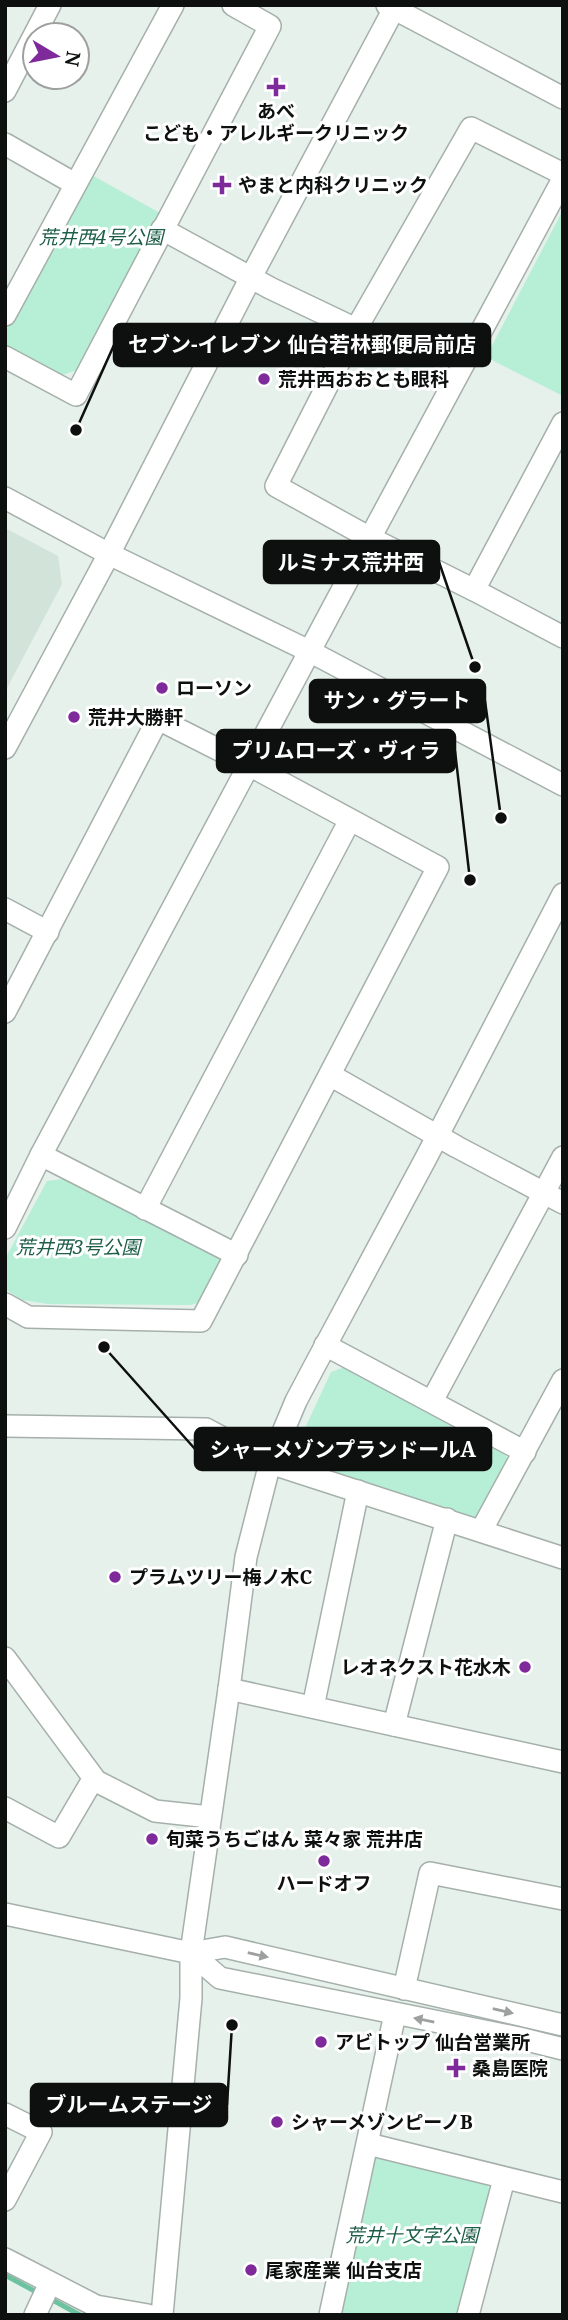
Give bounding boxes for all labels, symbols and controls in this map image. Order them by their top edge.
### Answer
north arrow [21,21,91,91]
text: N [59,49,87,69]
marker: あべ こども・アレルギークリニック [266,77,286,97]
place label: あべ こども・アレルギークリニック [143,98,409,146]
place label: やまと内科クリニック [238,172,428,198]
marker: やまと内科クリニック [212,175,232,195]
park label: 荒井西4号公園 [39,224,166,250]
callout: セブン-イレブン 仙台若林郵便局前店 [114,324,490,366]
text: セブン-イレブン 仙台若林郵便局前店 [128,330,476,358]
place label: 荒井西おおとも眼科 [278,366,449,392]
marker: 荒井西おおとも眼科 [256,371,272,387]
callout: ルミナス荒井西 [264,541,439,583]
text: ルミナス荒井西 [278,548,425,576]
place label: ローソン [176,675,252,701]
marker: ローソン [154,680,170,696]
callout: サン・グラート [310,680,485,722]
text: サン・グラート [324,686,471,714]
place label: 荒井大勝軒 [88,704,183,730]
marker: 荒井大勝軒 [66,709,82,725]
callout: プリムローズ・ヴィラ [217,730,455,772]
text: プリムローズ・ヴィラ [232,736,440,764]
park label: 荒井西3号公園 [16,1234,143,1260]
callout: シャーメゾンプランドールA [195,1428,491,1470]
text: シャーメゾンプランドールA [210,1435,476,1463]
place label: プラムツリー梅ノ木C [129,1564,312,1590]
marker: プラムツリー梅ノ木C [107,1569,123,1585]
place label: レオネクスト花水木 [341,1654,511,1680]
marker: レオネクスト花水木 [517,1659,533,1675]
place label: 旬菜うちごはん 菜々家 荒井店 [166,1826,423,1852]
marker: 旬菜うちごはん 菜々家 荒井店 [144,1831,160,1847]
marker: ハードオフ [316,1853,332,1869]
place label: ハードオフ [276,1870,372,1896]
one-way arrow [247,1950,269,1961]
one-way arrow [492,2006,514,2017]
one-way arrow [413,2014,435,2025]
place label: アビトップ 仙台営業所 [335,2029,530,2055]
marker: アビトップ 仙台営業所 [313,2034,329,2050]
place label: 桑島医院 [472,2055,548,2081]
marker: 桑島医院 [446,2058,466,2078]
callout: ブルームステージ [31,2084,227,2126]
text: ブルームステージ [46,2090,212,2118]
place label: シャーメゾンピーノB [291,2109,473,2135]
marker: シャーメゾンピーノB [269,2114,285,2130]
park label: 荒井十文字公園 [345,2222,481,2248]
place label: 尾家産業 仙台支店 [265,2257,422,2283]
marker: 尾家産業 仙台支店 [243,2262,259,2278]

